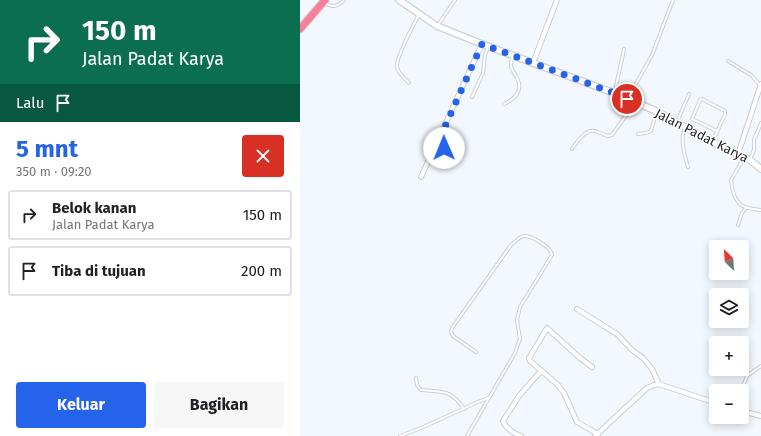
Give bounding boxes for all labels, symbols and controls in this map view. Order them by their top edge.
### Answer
text: 150 m [82,14,157,47]
icon: right [16,16,68,68]
text: Jalan Padat Karya [82,48,224,70]
pin [610,82,644,116]
icon: arrive [616,88,638,110]
icon: arrive [52,92,74,114]
text: Lalu [16,94,44,112]
street label: Jalan Padat Karya [653,105,751,165]
position arrow [423,127,465,169]
text: 5 mnt [16,135,78,163]
button: close [242,135,284,177]
text: 350 m · 09:20 [16,164,92,179]
text: Belok kanan [52,199,136,217]
icon: right [18,204,40,226]
text: 150 m [243,206,282,224]
text: Jalan Padat Karya [52,217,155,232]
north arrow [709,240,749,280]
map controls [709,240,749,424]
icon: arrive [18,260,40,282]
text: Tiba di tujuan [52,262,146,280]
text: 200 m [241,262,282,280]
button: layers [709,288,749,328]
button: + [709,336,749,376]
button: Keluar [16,382,146,428]
button: Bagikan [154,382,284,428]
button: − [709,384,749,424]

